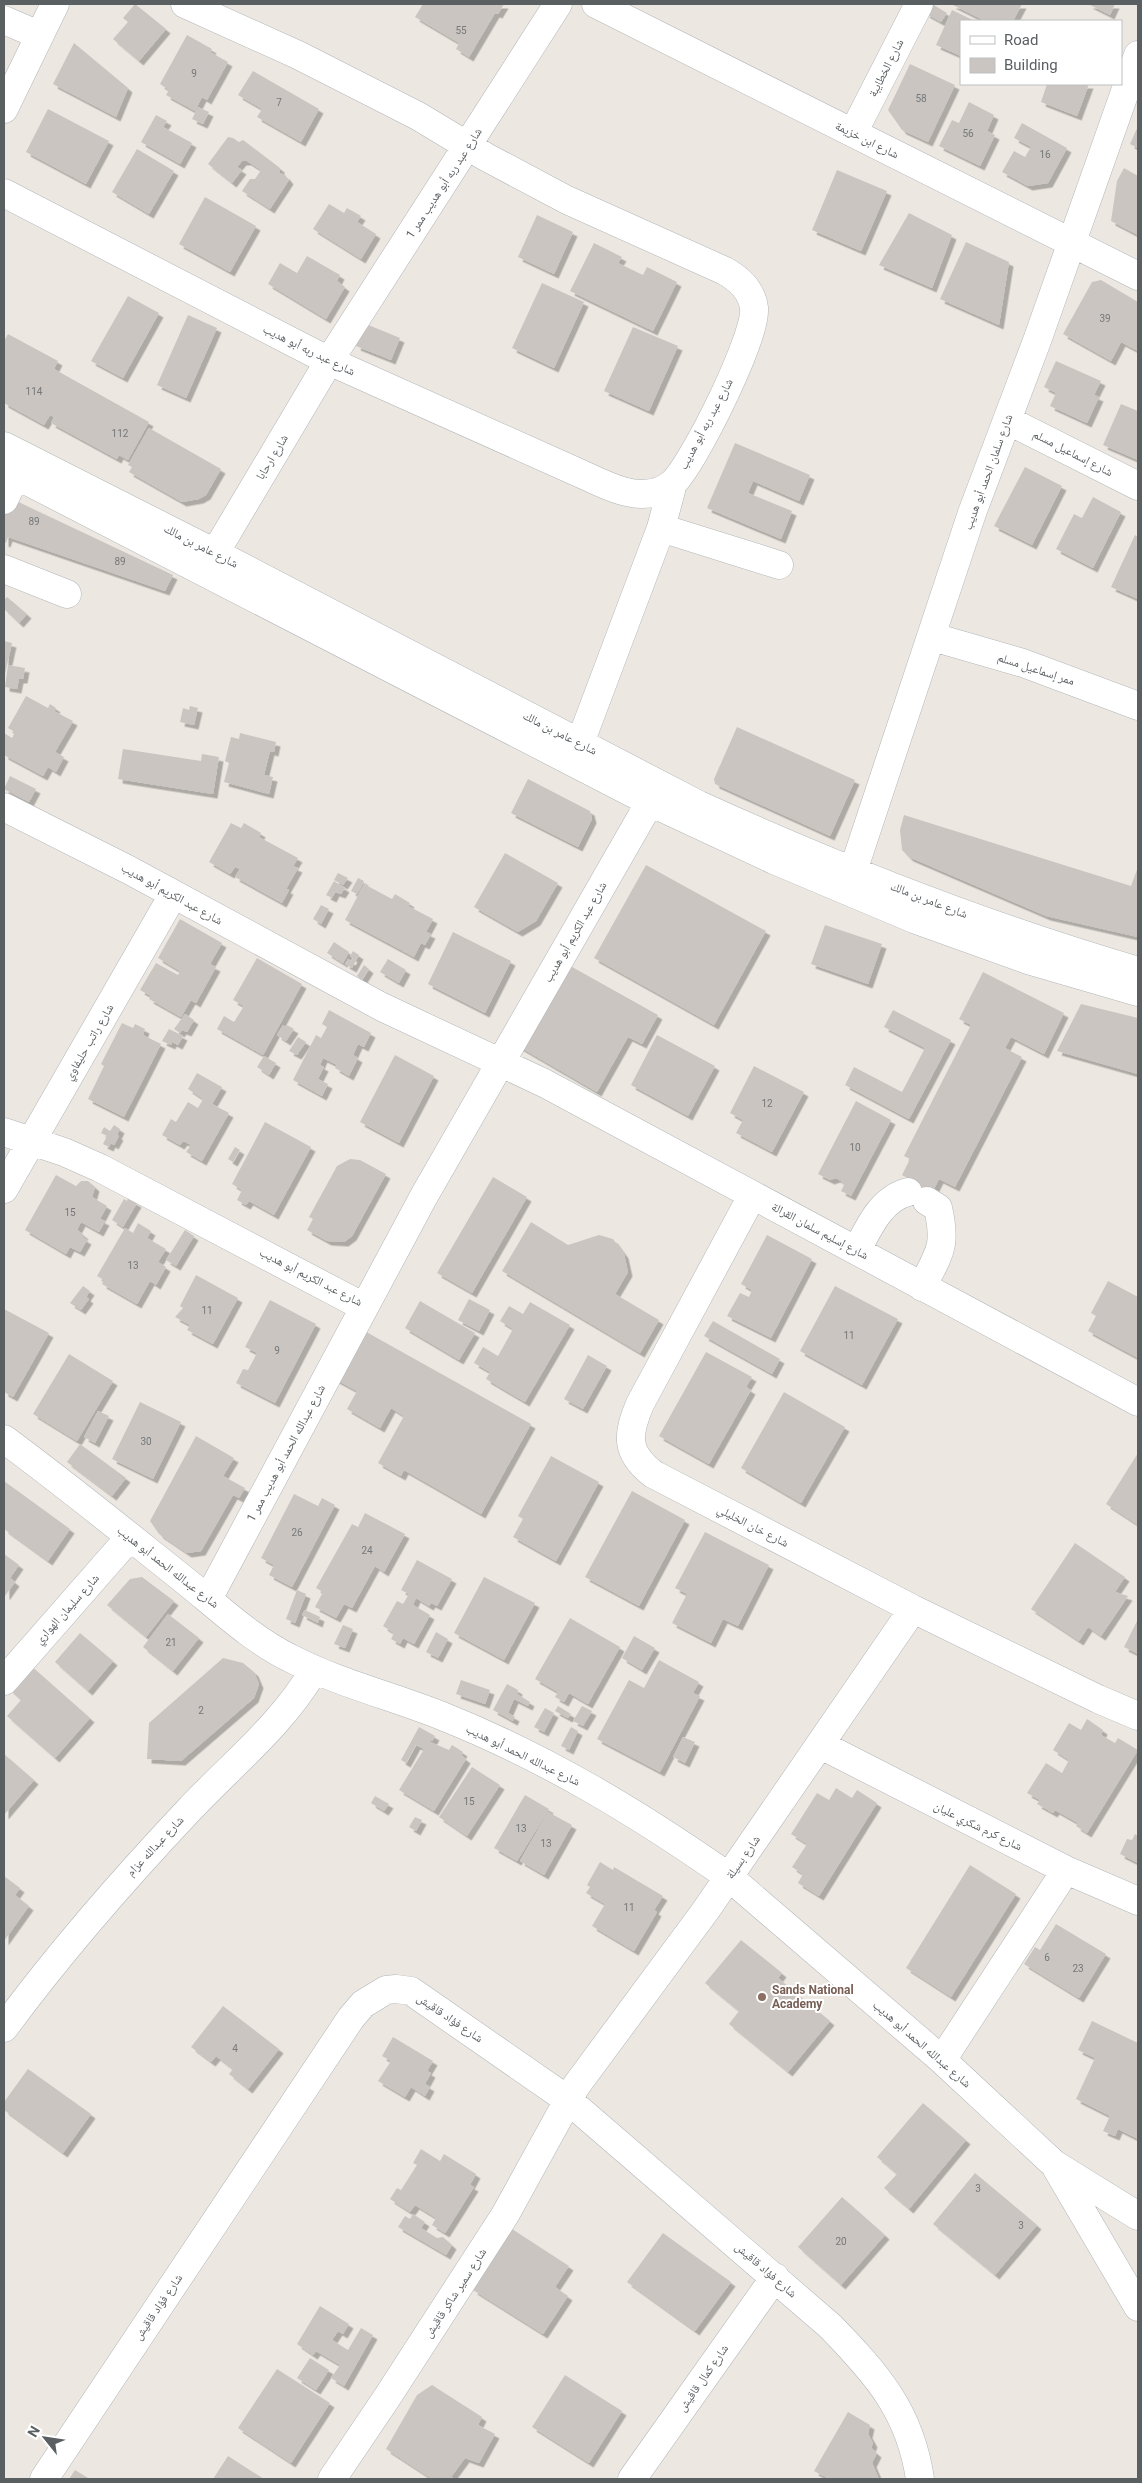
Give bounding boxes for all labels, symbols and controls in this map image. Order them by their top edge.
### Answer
legend [960,20,1122,85]
house number: 55 [455,25,467,36]
text: Road [1004,31,1038,49]
street label: شارع الخطايبة [866,37,907,100]
text: Building [1004,56,1058,74]
house number: 9 [191,68,197,79]
house number: 58 [915,93,927,104]
house number: 7 [276,97,282,108]
street label: شارع ابن خزيمة [833,119,901,162]
street label: شارع عبد ربه أبو هديب ممر 1 [403,125,486,241]
house number: 56 [962,128,974,139]
house number: 16 [1039,149,1051,160]
house number: 39 [1099,313,1111,324]
street label: شارع عبد ربه أبو هديب [260,322,357,379]
street label: شارع عبد ربه أبو هديب [676,376,737,472]
house number: 114 [26,386,43,397]
street label: شارع سلمان الحمد أبو هديب [961,412,1016,532]
street label: شارع إسماعيل مسلم [1030,427,1115,480]
house number: 112 [112,428,129,439]
street label: شارع ارحابا [253,432,292,483]
house number: 89 [28,516,40,527]
street label: شارع عامر بن مالك [161,521,241,572]
house number: 89 [114,556,126,567]
street label: ممر إسماعيل مسلم [995,650,1076,689]
street label: شارع عامر بن مالك [520,708,600,759]
street label: شارع عبد الكريم أبو هديب [118,860,225,929]
street label: شارع عبد الكريم أبو هديب [541,879,610,985]
street label: شارع عامر بن مالك [888,879,970,922]
street label: شارع راتب حليفاوي [61,1001,119,1084]
house number: 12 [761,1098,773,1109]
house number: 10 [849,1142,861,1153]
street label: شارع إسليم سلمان القرالة [769,1200,871,1263]
house number: 15 [64,1207,76,1218]
street label: شارع عبد الكريم أبو هديب [257,1245,365,1310]
house number: 13 [127,1260,139,1271]
house number: 11 [201,1305,213,1316]
house number: 11 [843,1330,855,1341]
house number: 9 [274,1345,280,1356]
street label: شارع عبدالله الحمد أبو هديب ممر 1 [244,1382,329,1524]
house number: 30 [140,1436,152,1447]
street label: شارع خان الخليلي [714,1502,791,1553]
street label: شارع عبدالله الحمد أبو هديب [114,1523,222,1612]
house number: 26 [291,1527,303,1538]
house number: 24 [361,1545,373,1556]
street label: شارع سليمان الهواري [32,1571,104,1649]
house number: 21 [165,1637,177,1648]
house number: 2 [198,1705,204,1716]
street label: شارع عبدالله الحمد أبو هديب [463,1721,582,1790]
house number: 15 [463,1796,475,1807]
street label: شارع كرم شكري عليان [930,1799,1025,1856]
street label: شارع عبدالله عزام [123,1813,187,1880]
house number: 13 [515,1823,527,1834]
street label: شارع بسيلة [723,1833,764,1882]
house number: 13 [540,1838,552,1849]
house number: 11 [623,1902,635,1913]
house number: 6 [1044,1952,1050,1963]
house number: 23 [1072,1963,1084,1974]
place label: Sands National Academy [772,1983,854,2011]
street label: شارع فؤاد قاقيش [414,1991,486,2046]
marker: Sands National Academy [756,1991,768,2003]
street label: شارع عبدالله الحمد أبو هديب [869,1998,974,2091]
house number: 4 [232,2043,238,2054]
house number: 3 [975,2183,981,2194]
house number: 3 [1018,2220,1024,2231]
house number: 20 [835,2236,847,2247]
street label: شارع فؤاد قاقيش [732,2239,800,2301]
street label: شارع سمير شاكر قاقيش [421,2245,490,2341]
street label: شارع فؤاد قاقيش [131,2271,186,2343]
street label: شارع كمال قاقيش [675,2342,732,2415]
north arrow [20,2413,70,2463]
text: N [24,2423,43,2440]

